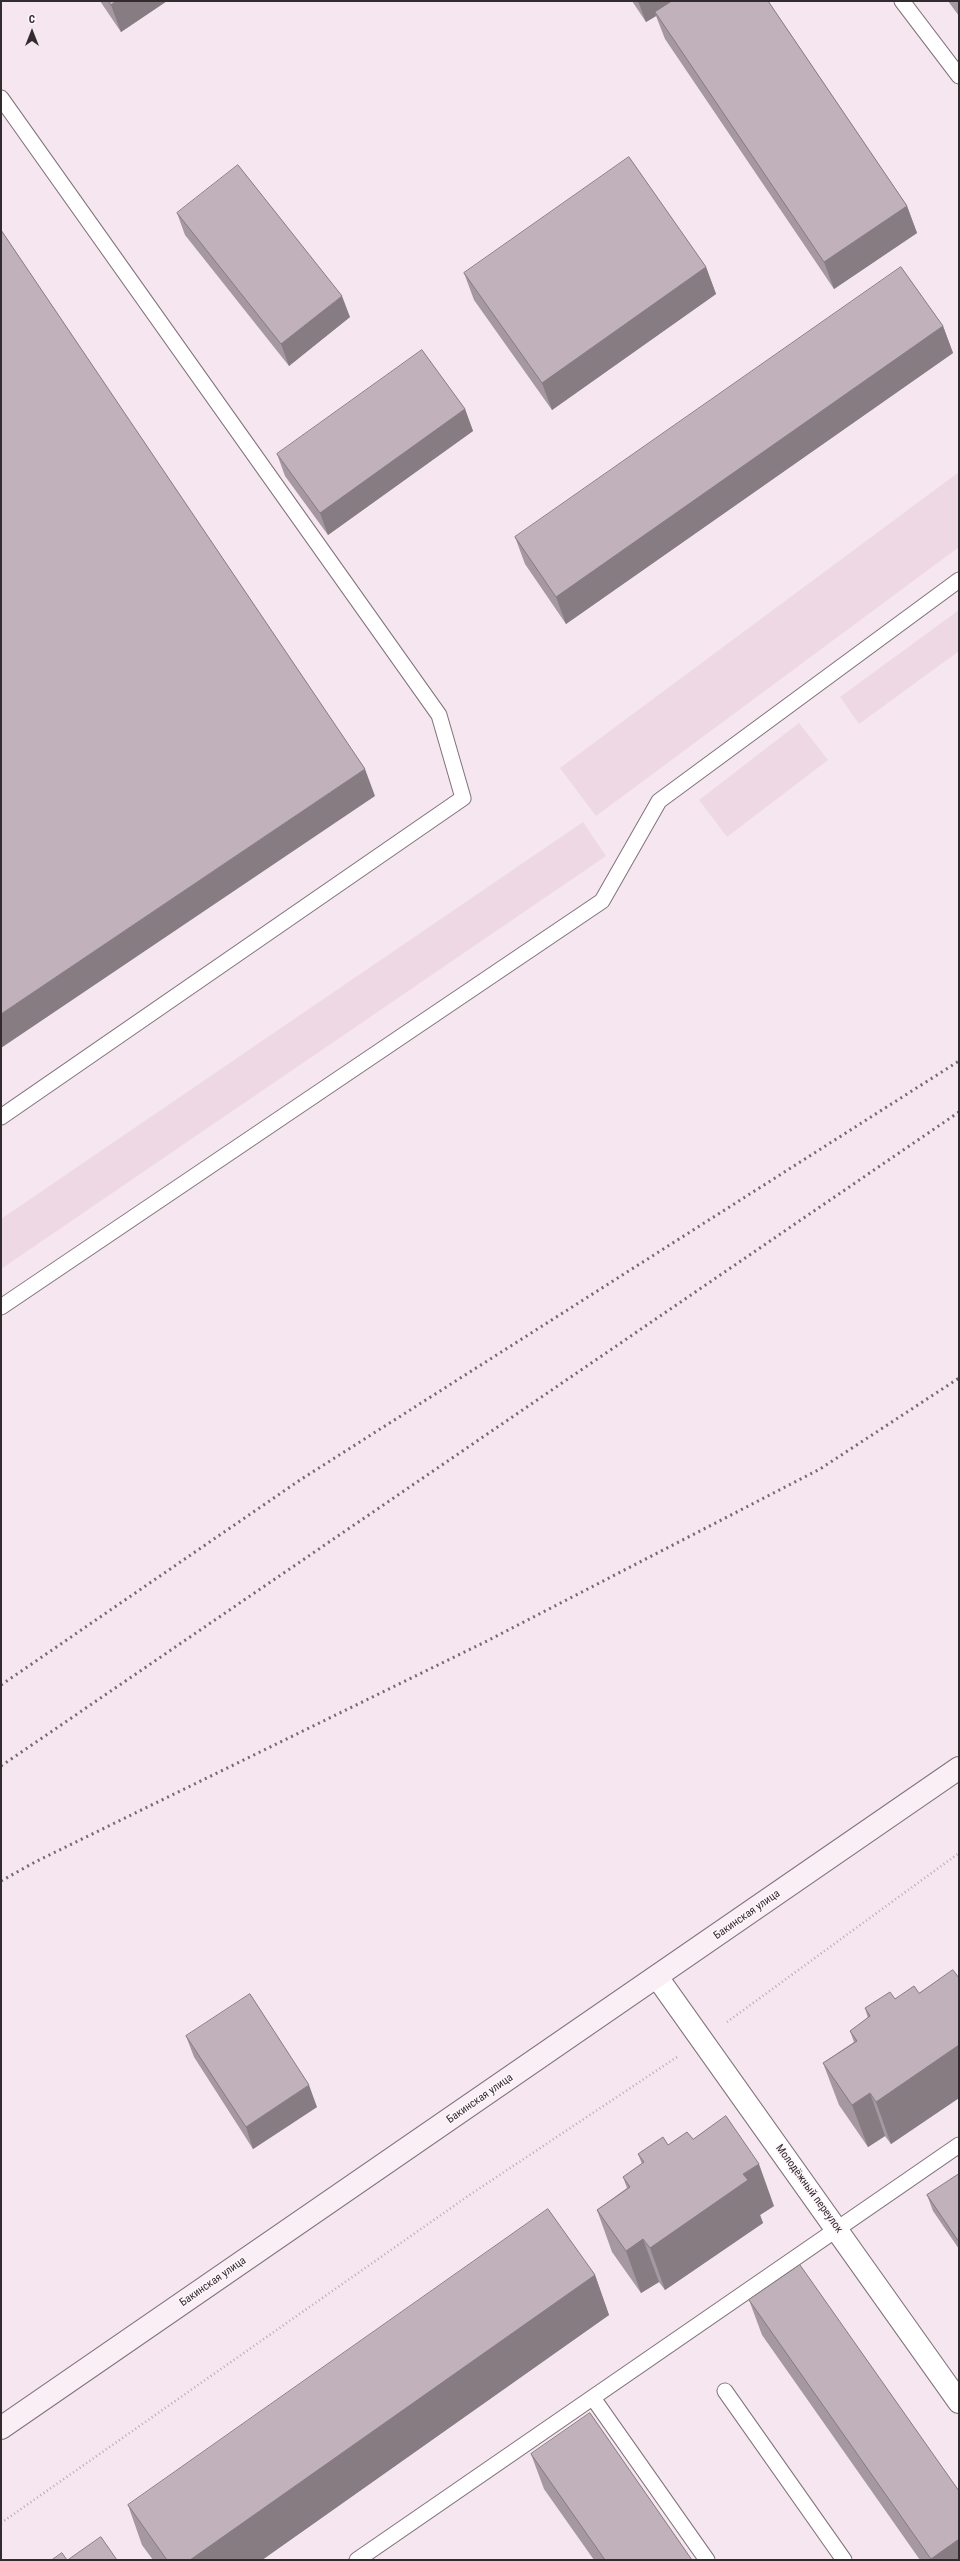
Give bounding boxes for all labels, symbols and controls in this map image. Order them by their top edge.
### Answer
north arrow [12,12,52,52]
text: С [29,13,35,26]
street label: Бакинская улица [711,1887,783,1943]
street label: Бакинская улица [444,2071,516,2127]
street label: Молодёжный переулок [772,2142,846,2236]
street label: Бакинская улица [177,2254,249,2310]

